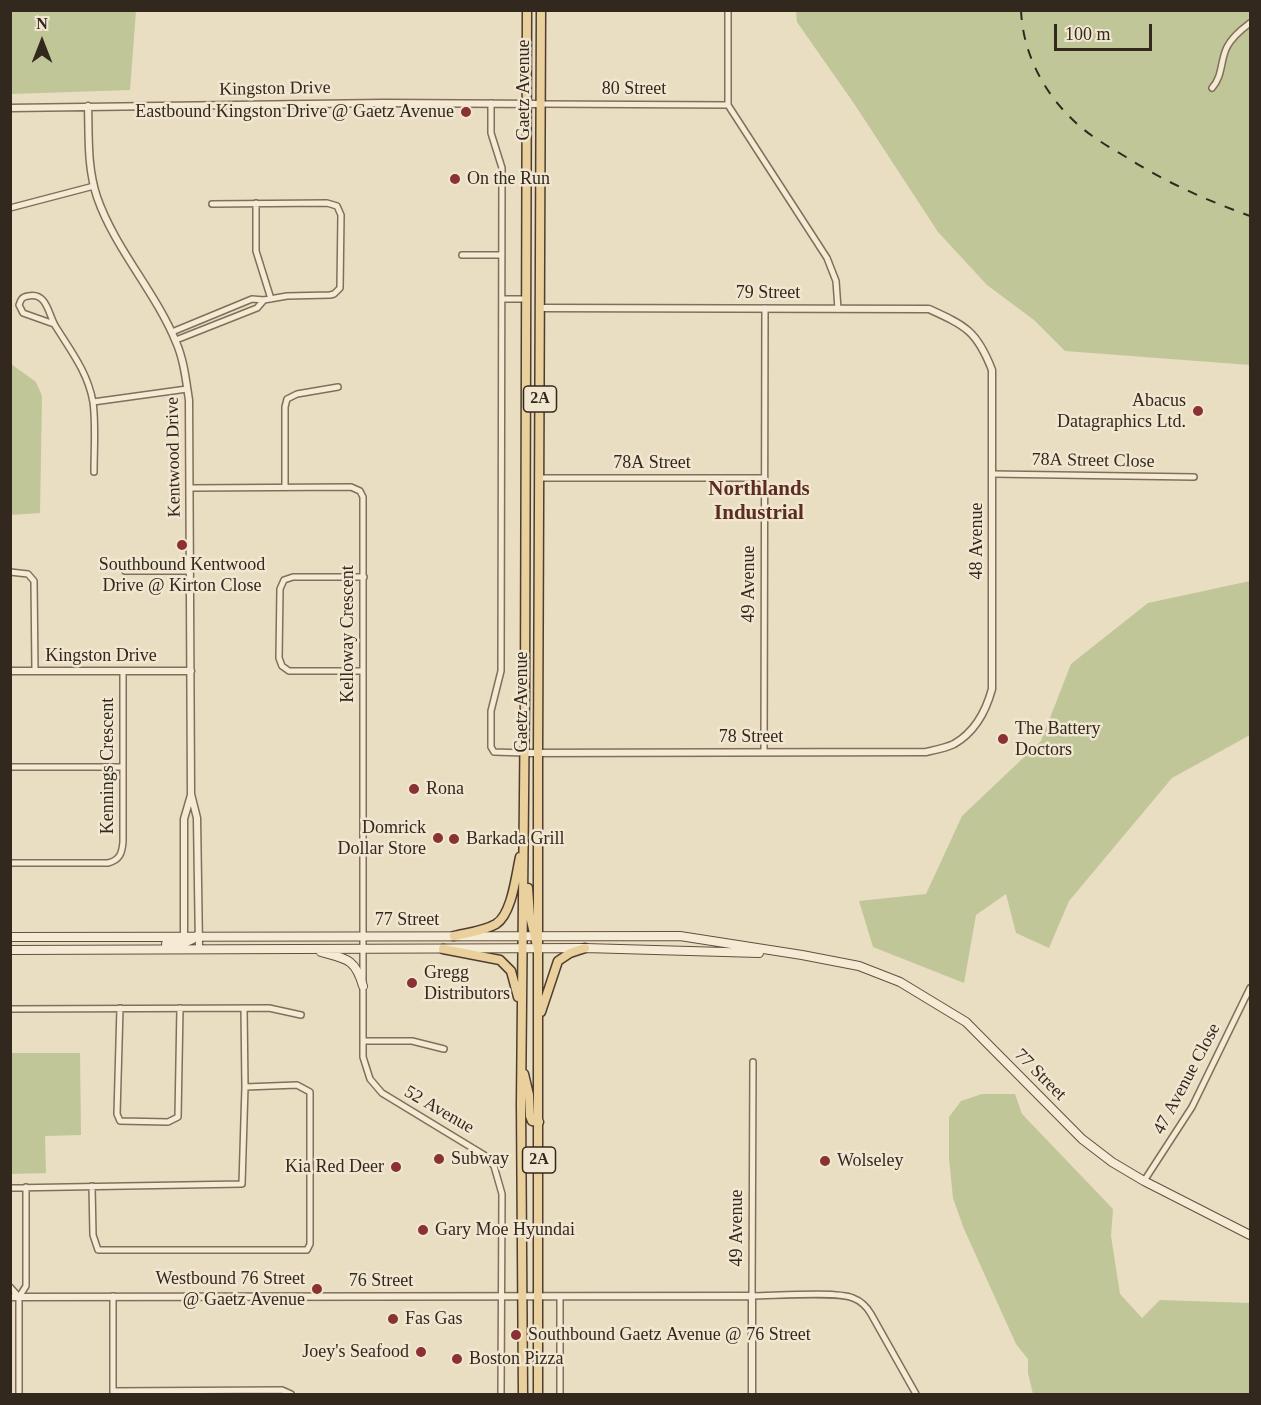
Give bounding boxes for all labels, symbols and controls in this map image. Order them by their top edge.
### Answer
north arrow [12,12,72,72]
scale bar [1057,12,1154,50]
text: N [36,15,48,32]
text: 100 m [1065,24,1111,44]
street label: Gaetz Avenue [513,39,535,141]
street label: Kingston Drive [219,77,331,101]
street label: 80 Street [602,78,666,100]
place label: Eastbound Kingston Drive @ Gaetz Avenue [135,101,454,123]
marker: Eastbound Kingston Drive @ Gaetz Avenue [459,105,473,119]
place label: On the Run [467,168,550,190]
marker: On the Run [448,172,462,186]
street label: 79 Street [736,282,800,304]
road number: 2A [524,386,556,412]
place label: Abacus Datagraphics Ltd. [1057,390,1186,432]
street label: Kentwood Drive [162,397,186,517]
marker: Abacus Datagraphics Ltd. [1191,404,1205,418]
street label: 78A Street Close [1031,449,1155,473]
street label: 78A Street [613,452,691,474]
district label: Northlands Industrial [708,477,810,527]
street label: 48 Avenue [966,502,988,580]
marker: Southbound Kentwood Drive @ Kirton Close [175,538,189,552]
street label: 49 Avenue [738,545,760,623]
place label: Southbound Kentwood Drive @ Kirton Close [99,554,265,596]
street label: Kelloway Crescent [337,565,359,703]
street label: Kingston Drive [45,645,157,667]
street label: Gaetz Avenue [511,651,533,753]
street label: Kennings Crescent [97,698,119,834]
place label: The Battery Doctors [1015,718,1100,760]
street label: 78 Street [719,726,783,748]
marker: The Battery Doctors [996,732,1010,746]
place label: Rona [426,778,464,800]
marker: Rona [407,782,421,796]
place label: Domrick Dollar Store [338,817,426,860]
place label: Barkada Grill [466,828,564,850]
marker: Domrick Dollar Store [431,831,445,845]
marker: Barkada Grill [447,832,461,846]
street label: 77 Street [375,909,439,931]
place label: Gregg Distributors [424,962,510,1004]
marker: Gregg Distributors [405,976,419,990]
street label: 47 Avenue Close [1149,1020,1225,1138]
street label: 77 Street [1010,1045,1070,1105]
street label: 52 Avenue [400,1081,478,1139]
road number: 2A [522,1147,556,1173]
place label: Subway [451,1148,509,1170]
place label: Wolseley [837,1150,904,1172]
marker: Subway [432,1152,446,1166]
marker: Wolseley [818,1154,832,1168]
place label: Kia Red Deer [285,1156,384,1178]
marker: Kia Red Deer [389,1160,403,1174]
street label: 49 Avenue [726,1189,748,1267]
place label: Gary Moe Hyundai [435,1219,575,1241]
marker: Gary Moe Hyundai [416,1223,430,1237]
place label: Westbound 76 Street @ Gaetz Avenue [155,1268,305,1310]
street label: 76 Street [349,1270,413,1292]
marker: Westbound 76 Street @ Gaetz Avenue [310,1282,324,1296]
place label: Fas Gas [405,1308,462,1330]
marker: Fas Gas [386,1312,400,1326]
place label: Southbound Gaetz Avenue @ 76 Street [528,1324,811,1346]
marker: Southbound Gaetz Avenue @ 76 Street [509,1328,523,1342]
place label: Joey's Seafood [302,1341,409,1363]
marker: Joey's Seafood [414,1345,428,1359]
place label: Boston Pizza [469,1348,563,1370]
marker: Boston Pizza [450,1352,464,1366]

